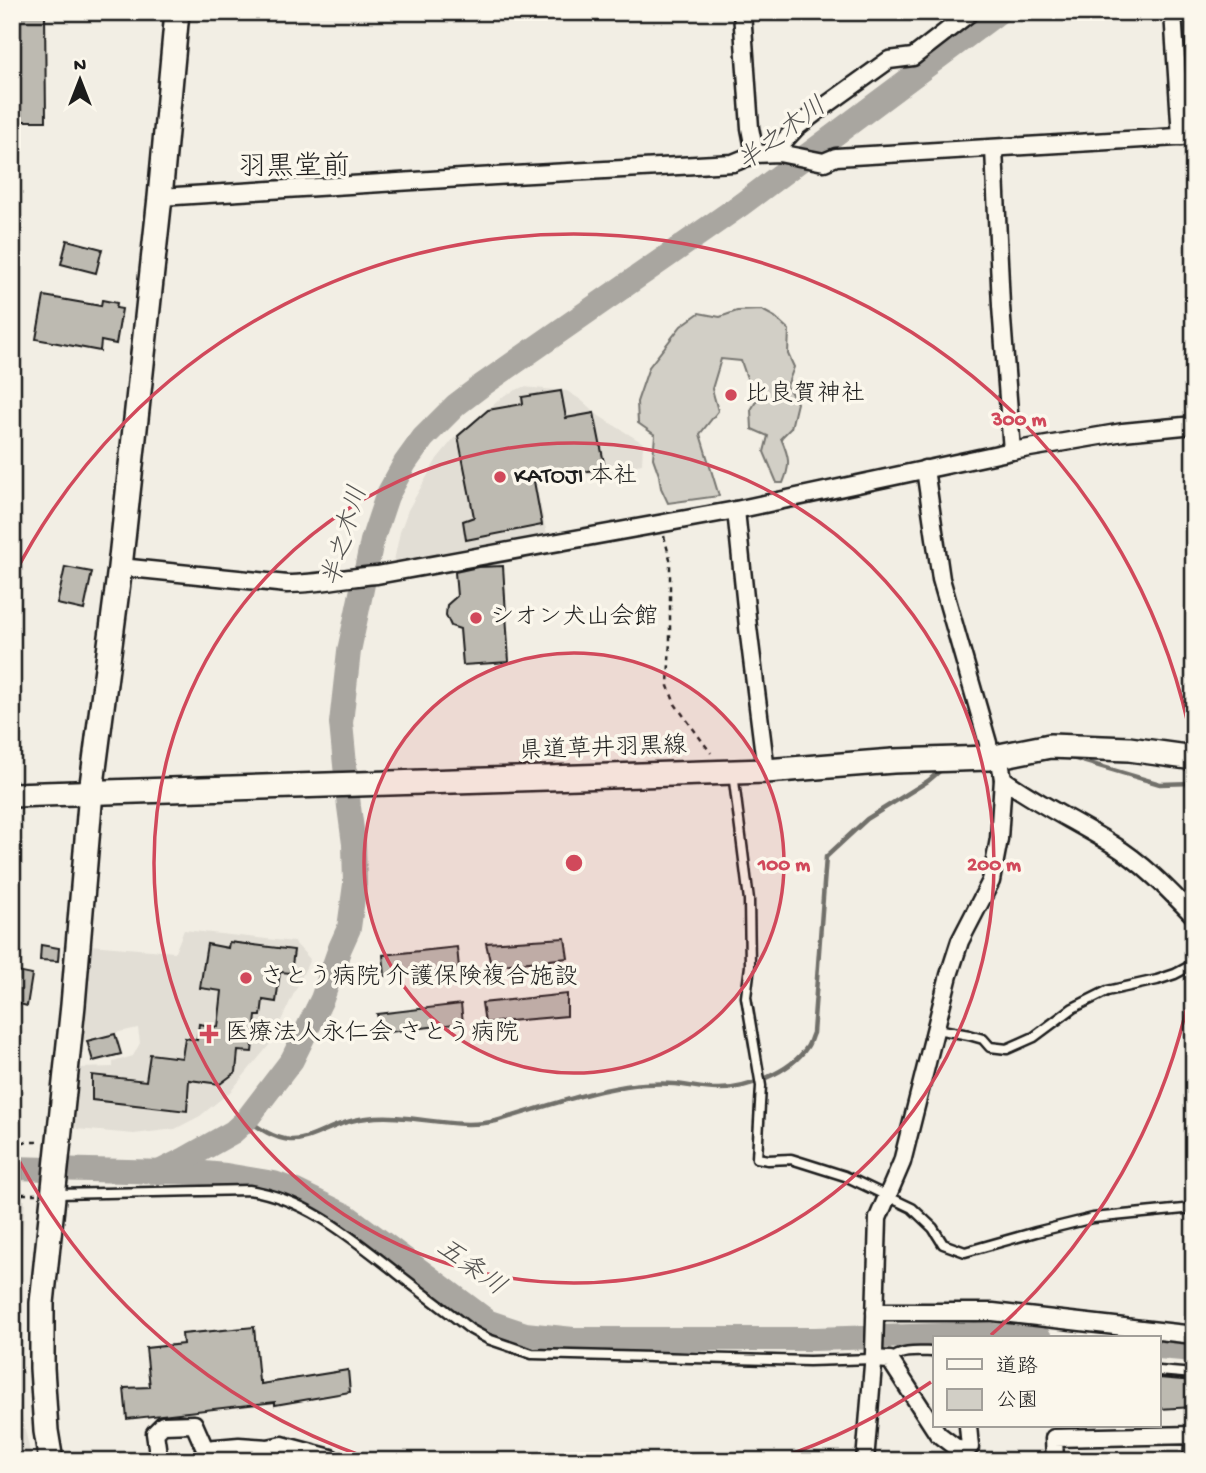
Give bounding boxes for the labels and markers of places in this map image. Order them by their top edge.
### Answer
place label: 比良賀神社 [745,380,865,410]
marker: 比良賀神社 [723,387,739,403]
place label: KATOJI 本社 [514,462,637,492]
marker: KATOJI 本社 [492,469,508,485]
place label: シオン犬山会館 [490,603,658,633]
marker: シオン犬山会館 [468,610,484,626]
centre of rings [562,851,586,875]
place label: さとう病院 介護保険複合施設 [260,963,578,993]
marker: さとう病院 介護保険複合施設 [238,970,254,986]
place label: 医療法人永仁会 さとう病院 [225,1019,519,1049]
marker: 医療法人永仁会 さとう病院 [199,1024,219,1044]

